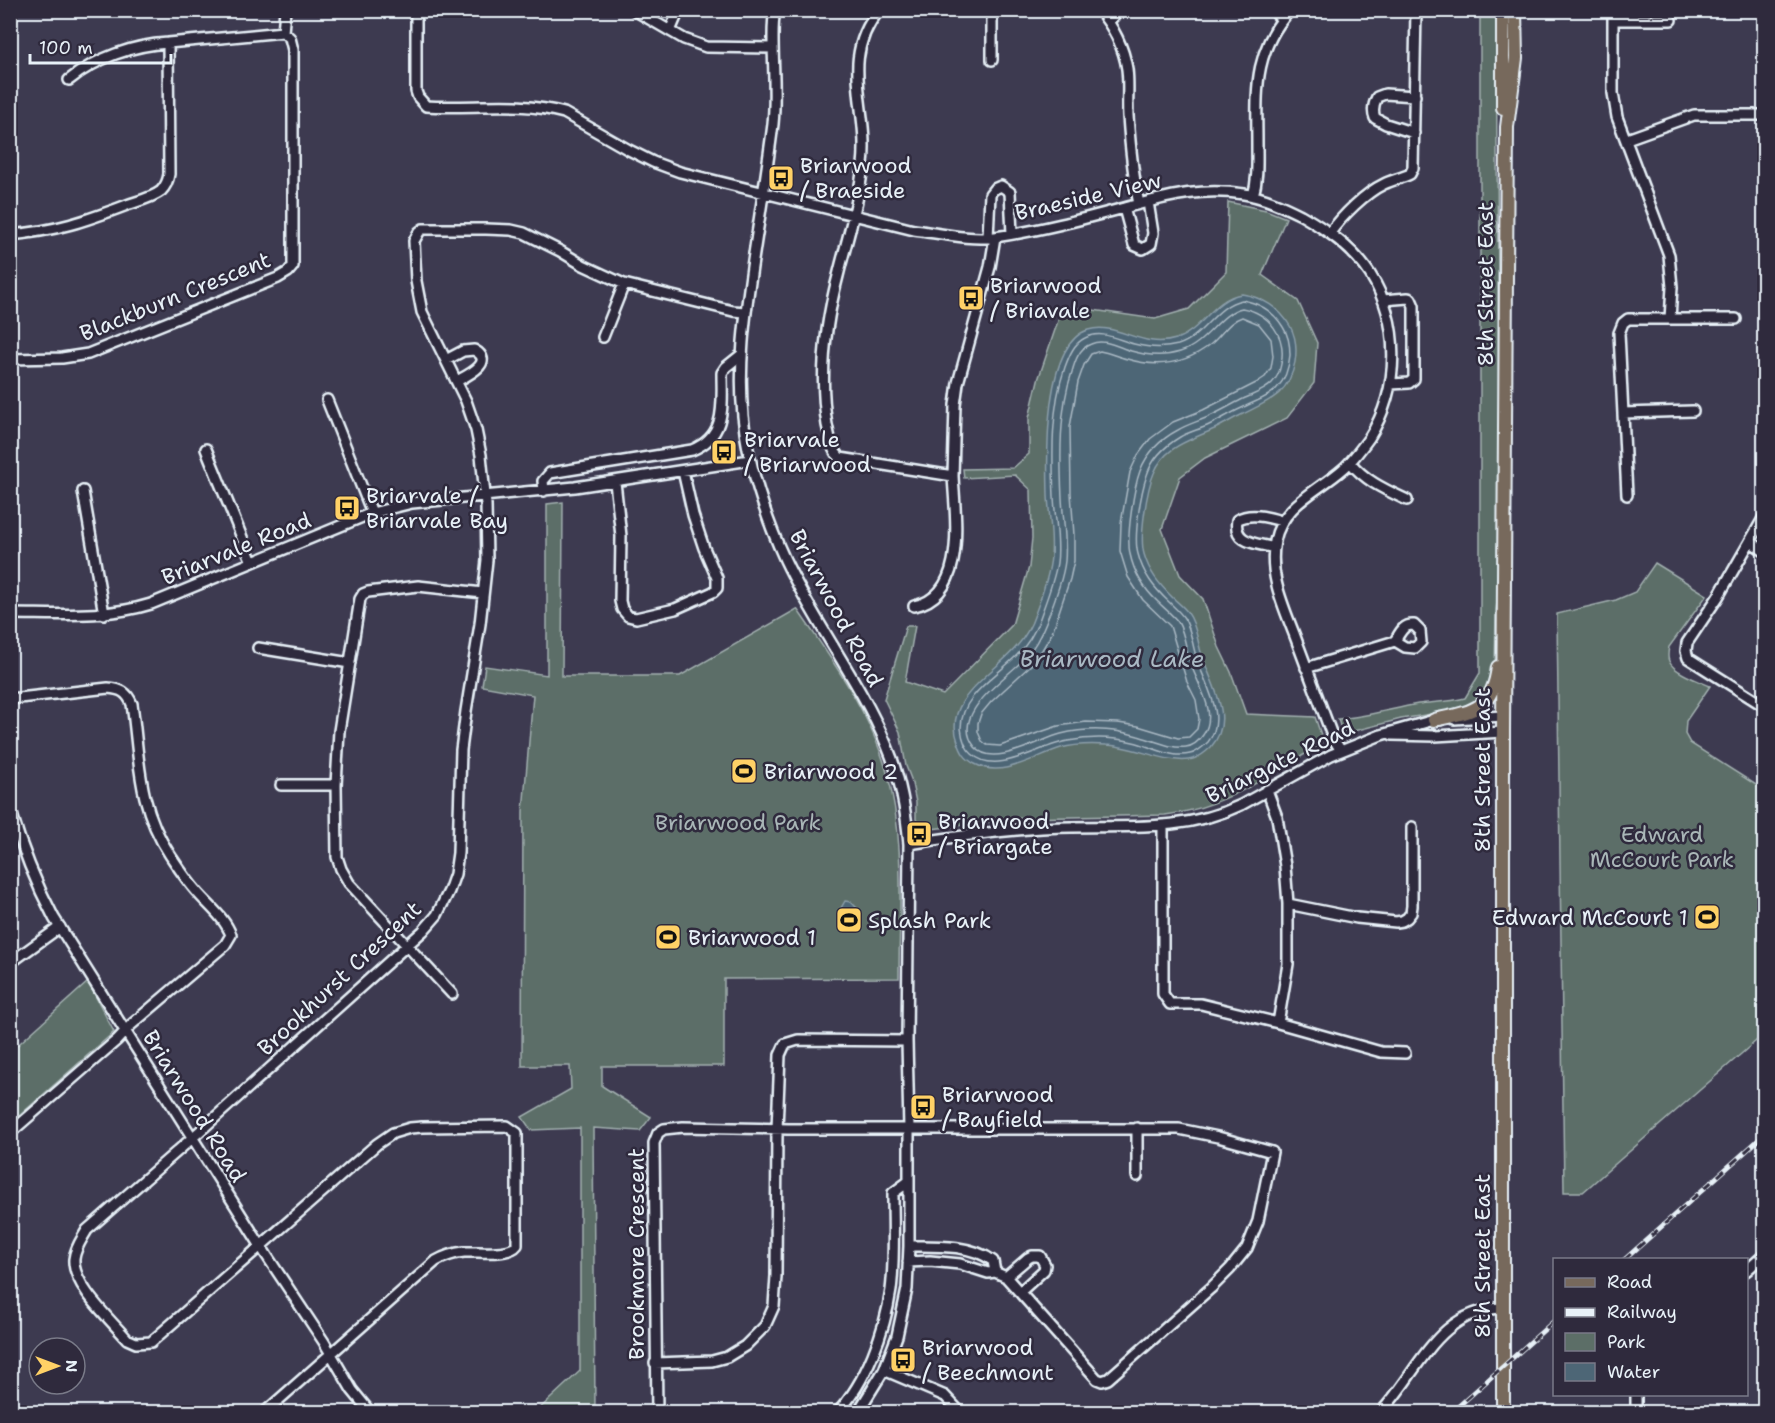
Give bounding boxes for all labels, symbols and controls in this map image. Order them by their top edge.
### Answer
scale bar [30,27,171,65]
text: 100 m [39,36,93,60]
place label: Briarwood / Braeside [800,151,912,205]
bus stop icon: Briarwood / Braeside [766,163,796,193]
street label: Braeside View [1012,166,1164,227]
street label: 8th Street East [1471,202,1500,366]
street label: Blackburn Crescent [76,245,275,348]
place label: Briarwood / Briavale [990,271,1102,325]
bus stop icon: Briarwood / Briavale [956,283,986,313]
place label: Briarvale / Briarwood [744,425,871,479]
bus stop icon: Briarvale / Briarwood [709,437,739,467]
place label: Briarvale / Briarvale Bay [366,481,508,535]
bus stop icon: Briarvale / Briarvale Bay [332,493,362,523]
street label: Briarvale Road [157,505,315,592]
street label: Briarwood Road [783,525,890,692]
water label: Briarwood Lake [1019,643,1205,675]
street label: 8th Street East [1468,688,1497,852]
street label: Briargate Road [1201,713,1360,810]
sports icon: Briarwood 2 [729,756,759,786]
place label: Briarwood 2 [764,757,898,786]
place label: Briarwood / Briargate [938,807,1053,861]
park label: Briarwood Park [655,808,821,837]
bus stop icon: Briarwood / Briargate [904,819,934,849]
park label: Edward McCourt Park [1590,820,1734,874]
street label: Brookhurst Crescent [251,895,428,1062]
sports icon: Edward McCourt 1 [1692,902,1722,932]
place label: Edward McCourt 1 [1492,903,1688,932]
sports icon: Splash Park [834,905,864,935]
place label: Splash Park [868,906,991,935]
sports icon: Briarwood 1 [653,922,683,952]
place label: Briarwood 1 [688,923,816,952]
street label: Briarwood Road [136,1025,253,1188]
place label: Briarwood / Bayfield [942,1080,1054,1134]
bus stop icon: Briarwood / Bayfield [908,1092,938,1122]
street label: Brookmore Crescent [622,1148,651,1360]
street label: 8th Street East [1468,1174,1497,1338]
legend [1553,1258,1748,1396]
text: Road [1607,1270,1652,1294]
text: Railway [1607,1300,1677,1324]
text: Park [1607,1330,1646,1354]
place label: Briarwood / Beechmont [922,1333,1054,1387]
north arrow [27,1336,87,1396]
bus stop icon: Briarwood / Beechmont [888,1345,918,1375]
text: N [61,1360,82,1372]
text: Water [1607,1360,1660,1384]

